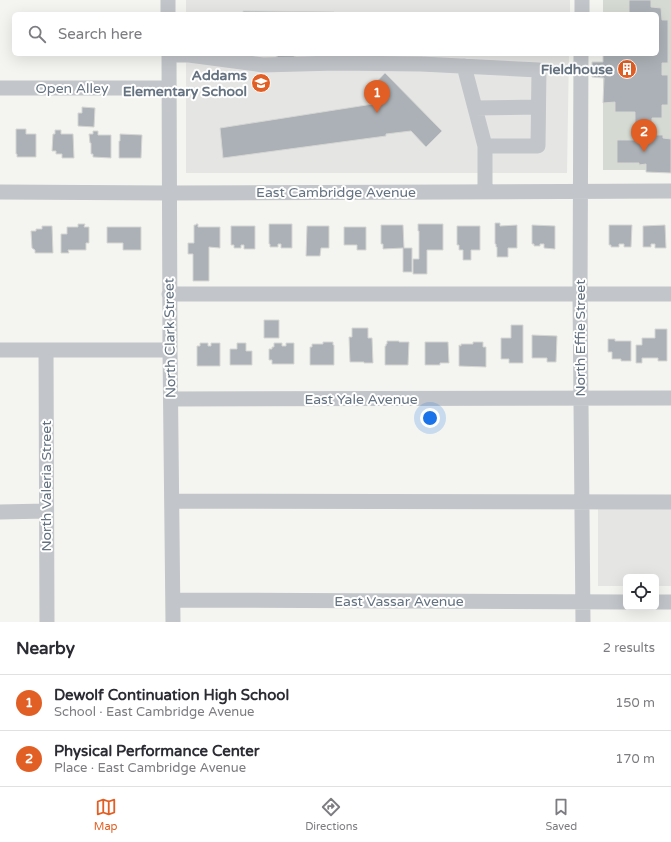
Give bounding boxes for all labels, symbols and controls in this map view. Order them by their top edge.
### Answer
search box [12,12,659,56]
icon: search [26,23,48,45]
text: Search here [58,25,142,43]
building icon: Fieldhouse [616,58,638,80]
place label: Fieldhouse [541,61,613,78]
place label: Addams Elementary School [123,67,247,100]
school or university icon: Addams Elementary School [250,72,272,94]
street label: Open Alley [36,80,109,97]
pin: 1 [364,80,390,113]
pin: 2 [631,119,657,152]
street label: East Cambridge Avenue [256,184,416,201]
street label: North Clark Street [160,277,180,398]
street label: North Effie Street [572,279,589,397]
street label: East Yale Avenue [304,391,418,408]
your location [420,408,440,428]
street label: North Valeria Street [38,420,55,552]
map controls [623,574,659,610]
button: locate [623,574,659,610]
street label: East Vassar Avenue [334,593,464,610]
text: Nearby [16,638,75,659]
text: 2 results [603,640,655,656]
text: Dewolf Continuation High School [54,686,289,704]
text: 1 [25,695,33,711]
text: 150 m [615,695,655,711]
text: School · East Cambridge Avenue [54,704,254,720]
text: Physical Performance Center [54,742,259,760]
text: 2 [25,751,33,767]
text: 170 m [615,751,655,767]
text: Place · East Cambridge Avenue [54,760,246,776]
tab: Map [94,796,118,833]
tab: Directions [305,796,358,833]
tab: Saved [545,796,577,833]

